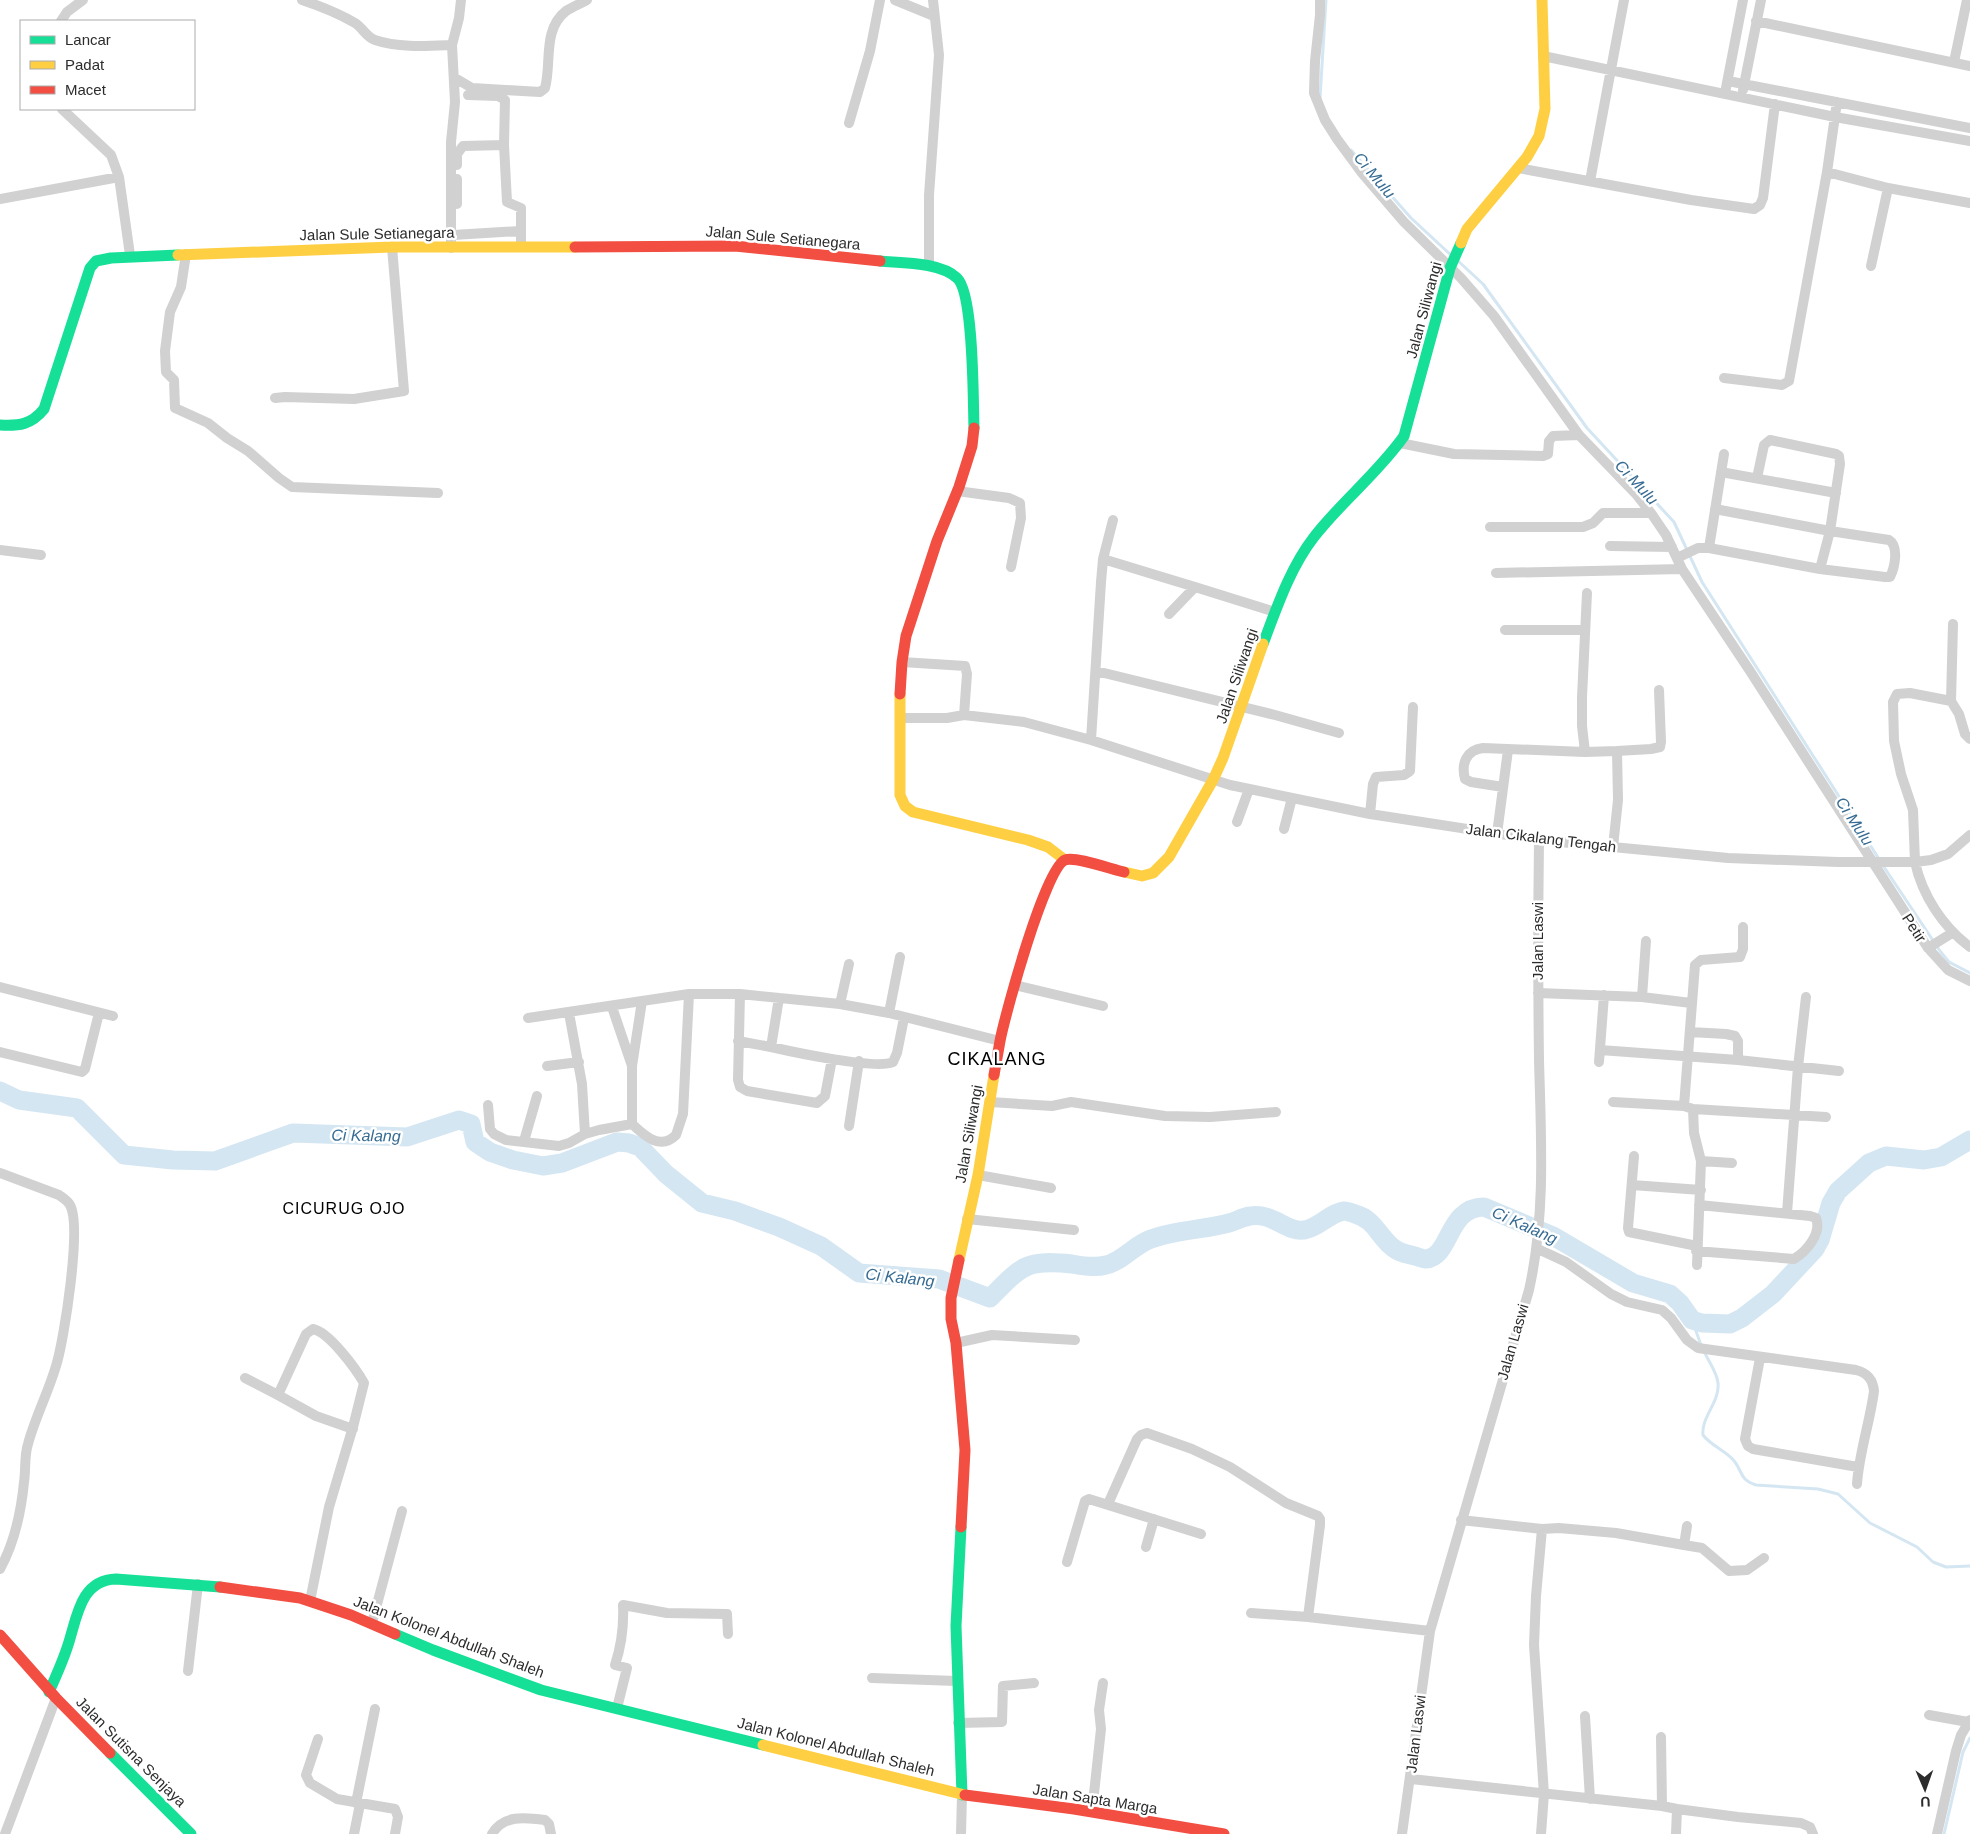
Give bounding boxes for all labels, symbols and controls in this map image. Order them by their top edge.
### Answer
legend [20,20,195,110]
text: Lancar [65,31,111,48]
text: Padat [65,56,105,73]
text: Macet [65,81,107,98]
water label: Ci Mulu [1351,149,1399,202]
street label: Jalan Sule Setianegara [705,222,862,253]
street label: Jalan Sule Setianegara [299,224,455,243]
street label: Jalan Siliwangi [1402,260,1445,360]
water label: Ci Mulu [1612,457,1661,508]
street label: Jalan Siliwangi [1212,626,1261,726]
water label: Ci Mulu [1833,794,1877,849]
street label: Jalan Cikalang Tengah [1465,820,1617,855]
street label: Jalan Laswi [1529,902,1546,980]
street label: Petir [1899,910,1930,945]
district label: CIKALANG [947,1049,1047,1069]
street label: Jalan Siliwangi [952,1084,985,1184]
water label: Ci Kalang [331,1126,401,1145]
district label: CICURUG OJO [283,1200,406,1217]
water label: Ci Kalang [1490,1204,1560,1247]
water label: Ci Kalang [865,1265,935,1290]
street label: Jalan Laswi [1494,1302,1531,1382]
street label: Jalan Kolonel Abdullah Shaleh [352,1592,547,1681]
street label: Jalan Sutisna Senjaya [73,1693,190,1811]
street label: Jalan Laswi [1402,1694,1429,1774]
street label: Jalan Kolonel Abdullah Shaleh [736,1714,937,1779]
north arrow [1900,1764,1950,1814]
street label: Jalan Sapta Marga [1032,1780,1159,1817]
text: U [1920,1794,1931,1810]

